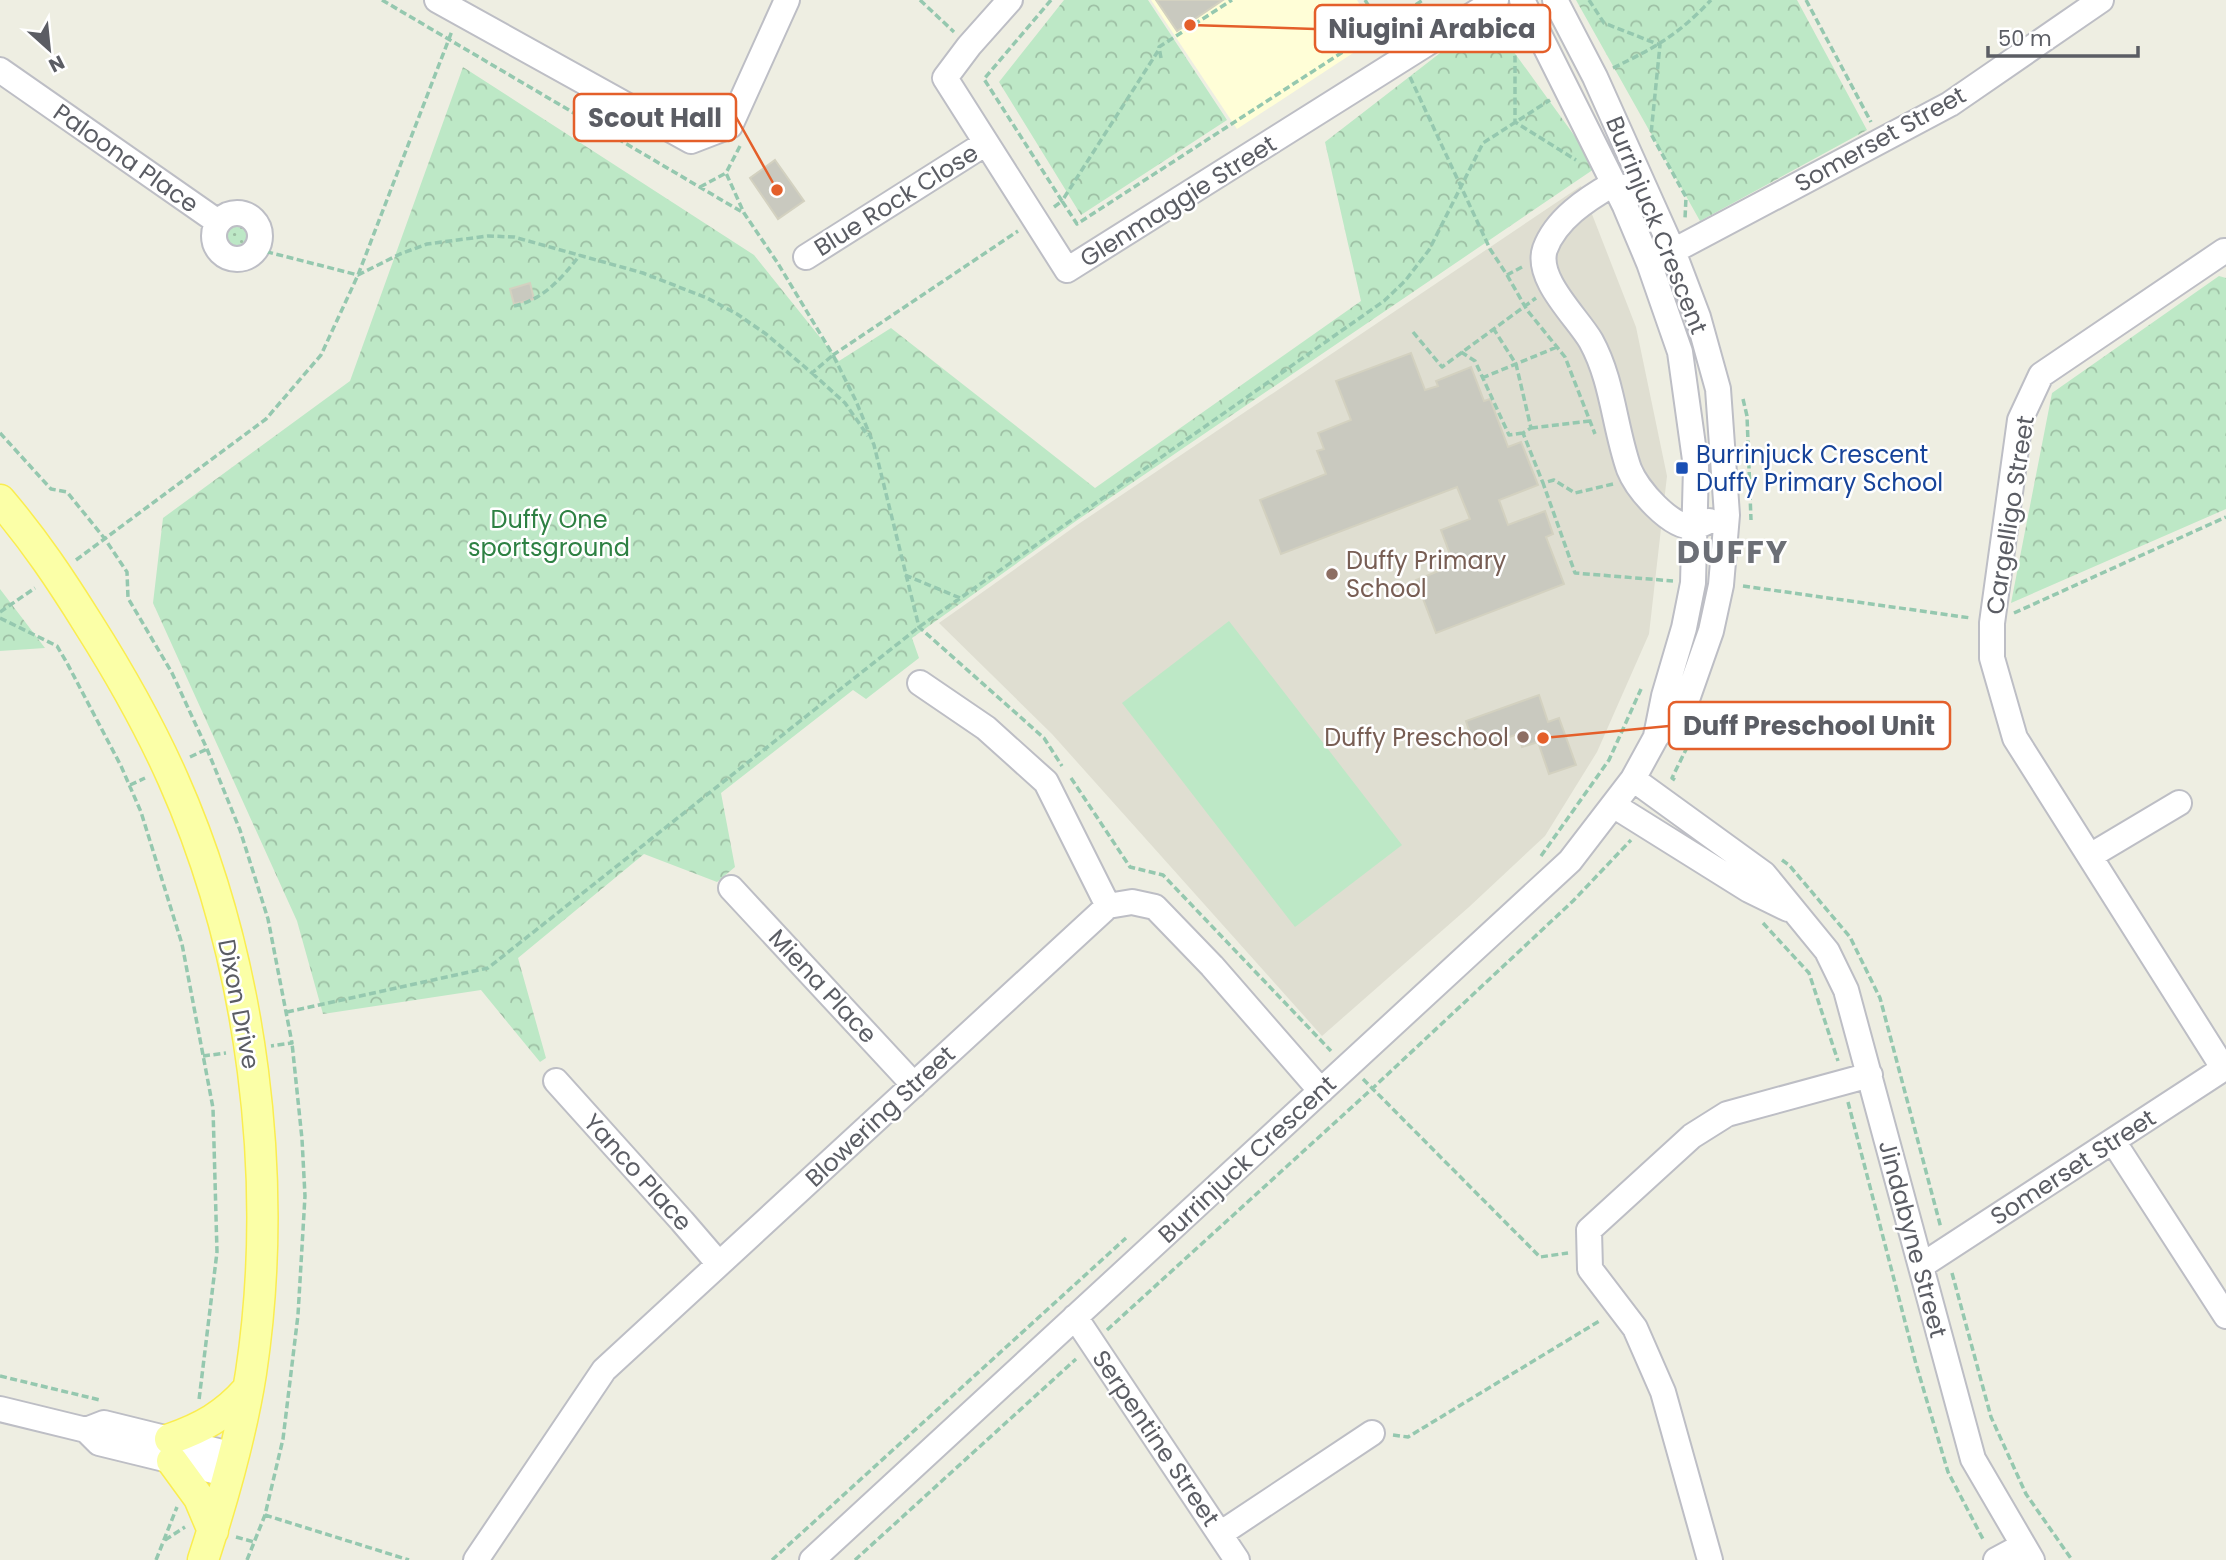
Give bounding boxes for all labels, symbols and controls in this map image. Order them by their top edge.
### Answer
callout: Niugini Arabica [1315,5,1550,52]
text: Niugini Arabica [1328,11,1536,47]
north arrow [14,14,84,84]
scale bar [1988,14,2138,58]
text: 50 m [1998,24,2052,53]
text: N [44,48,69,79]
street label: Somerset Street [1789,78,1971,200]
callout: Scout Hall [574,94,736,141]
street label: Paloona Place [47,96,205,220]
text: Scout Hall [588,100,722,136]
street label: Burrinjuck Crescent [1598,111,1716,339]
street label: Glenmaggie Street [1074,127,1282,275]
street label: Blue Rock Close [808,136,984,264]
street label: Cargelligo Street [1978,413,2042,617]
place label: Burrinjuck Crescent Duffy Primary School [1696,438,1943,499]
marker: Burrinjuck Crescent Duffy Primary School [1674,460,1690,476]
park label: Duffy One sportsground [468,503,630,564]
district label: DUFFY [1677,529,1789,574]
place label: Duffy Primary School [1346,544,1507,605]
marker: Duffy Primary School [1324,566,1340,582]
callout: Duff Preschool Unit [1669,702,1950,749]
text: Duff Preschool Unit [1683,708,1935,744]
place label: Duffy Preschool [1324,721,1509,754]
marker: Duffy Preschool [1515,729,1531,745]
street label: Miena Place [762,922,884,1050]
street label: Dixon Drive [210,936,268,1072]
street label: Blowering Street [798,1038,962,1194]
street label: Burrinjuck Crescent [1151,1068,1343,1250]
street label: Somerset Street [1984,1101,2162,1233]
street label: Yanco Place [576,1106,700,1238]
street label: Jindabyne Street [1871,1137,1955,1341]
street label: Serpentine Street [1085,1343,1227,1533]

